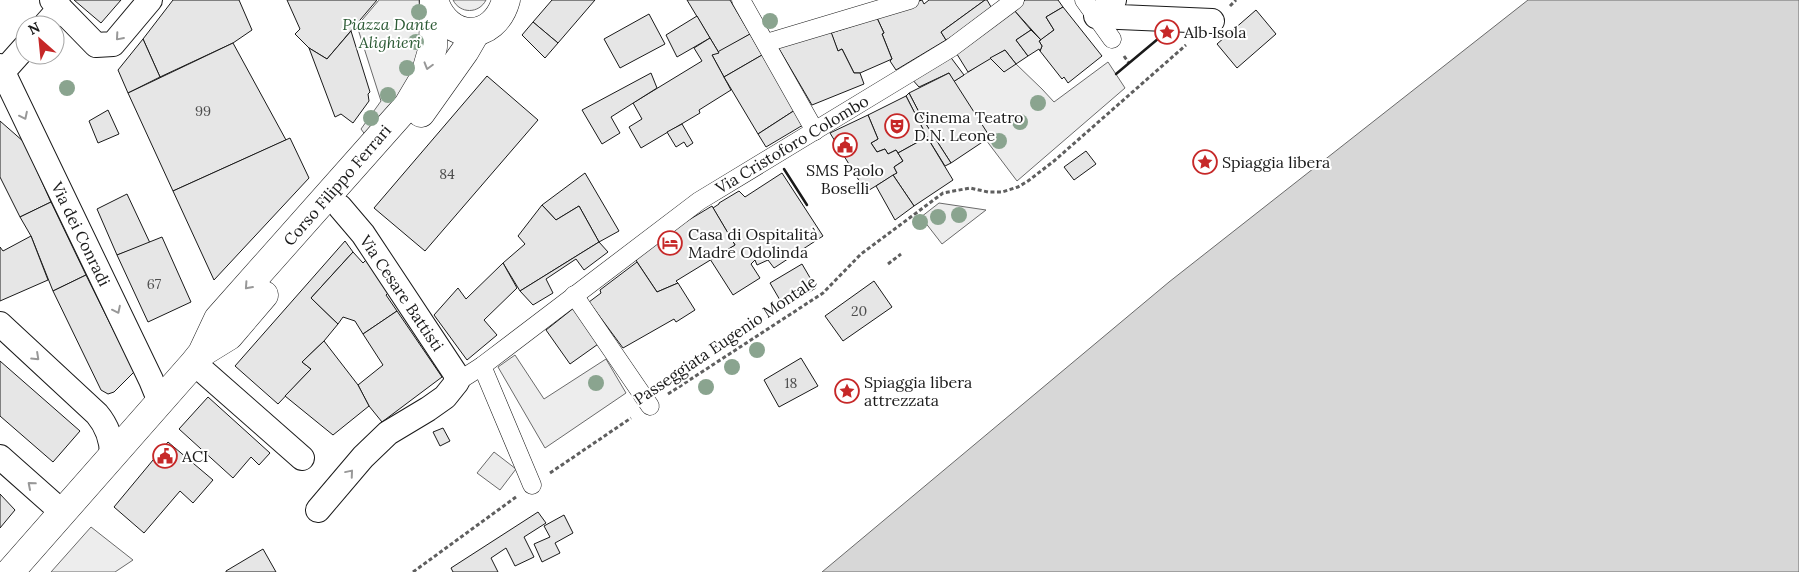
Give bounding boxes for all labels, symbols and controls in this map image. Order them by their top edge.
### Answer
park label: Piazza Dante Alighieri [342,14,438,52]
north arrow [15,15,65,65]
text: N [25,18,43,39]
place icon: Alb Isola [1154,19,1180,45]
place label: Alb Isola [1183,22,1246,42]
one-way arrow [115,32,124,41]
one-way arrow [423,62,433,70]
street label: Via Cristoforo Colombo [711,90,872,198]
house number: 99 [195,102,211,120]
place label: Cinema Teatro D.N. Leone [914,107,1023,145]
one-way arrow [18,111,29,120]
theatre icon: Cinema Teatro D.N. Leone [884,113,910,139]
street label: Corso Filippo Ferrari [279,120,395,250]
public building icon: SMS Paolo Boselli [832,132,858,158]
place icon: Spiaggia libera [1192,149,1218,175]
place label: Spiaggia libera [1222,152,1330,172]
place label: SMS Paolo Boselli [806,160,884,198]
house number: 84 [439,165,455,183]
street label: Via dei Conradi [47,178,115,289]
place label: Casa di Ospitalità Madre Odolinda [688,224,818,262]
street label: Via Cesare Battisti [355,230,448,355]
hotel icon: Casa di Ospitalità Madre Odolinda [657,230,683,256]
street label: Passeggiata Eugenio Montale [630,271,821,409]
house number: 67 [147,275,162,293]
one-way arrow [245,280,254,289]
house number: 20 [851,302,867,320]
one-way arrow [111,305,121,314]
one-way arrow [30,351,39,360]
place label: Spiaggia libera attrezzata [864,372,972,410]
house number: 18 [785,374,798,392]
place icon: Spiaggia libera attrezzata [834,378,860,404]
public building icon: ACI [152,443,178,469]
place label: ACI [181,446,208,466]
one-way arrow [344,470,352,479]
one-way arrow [27,481,36,490]

